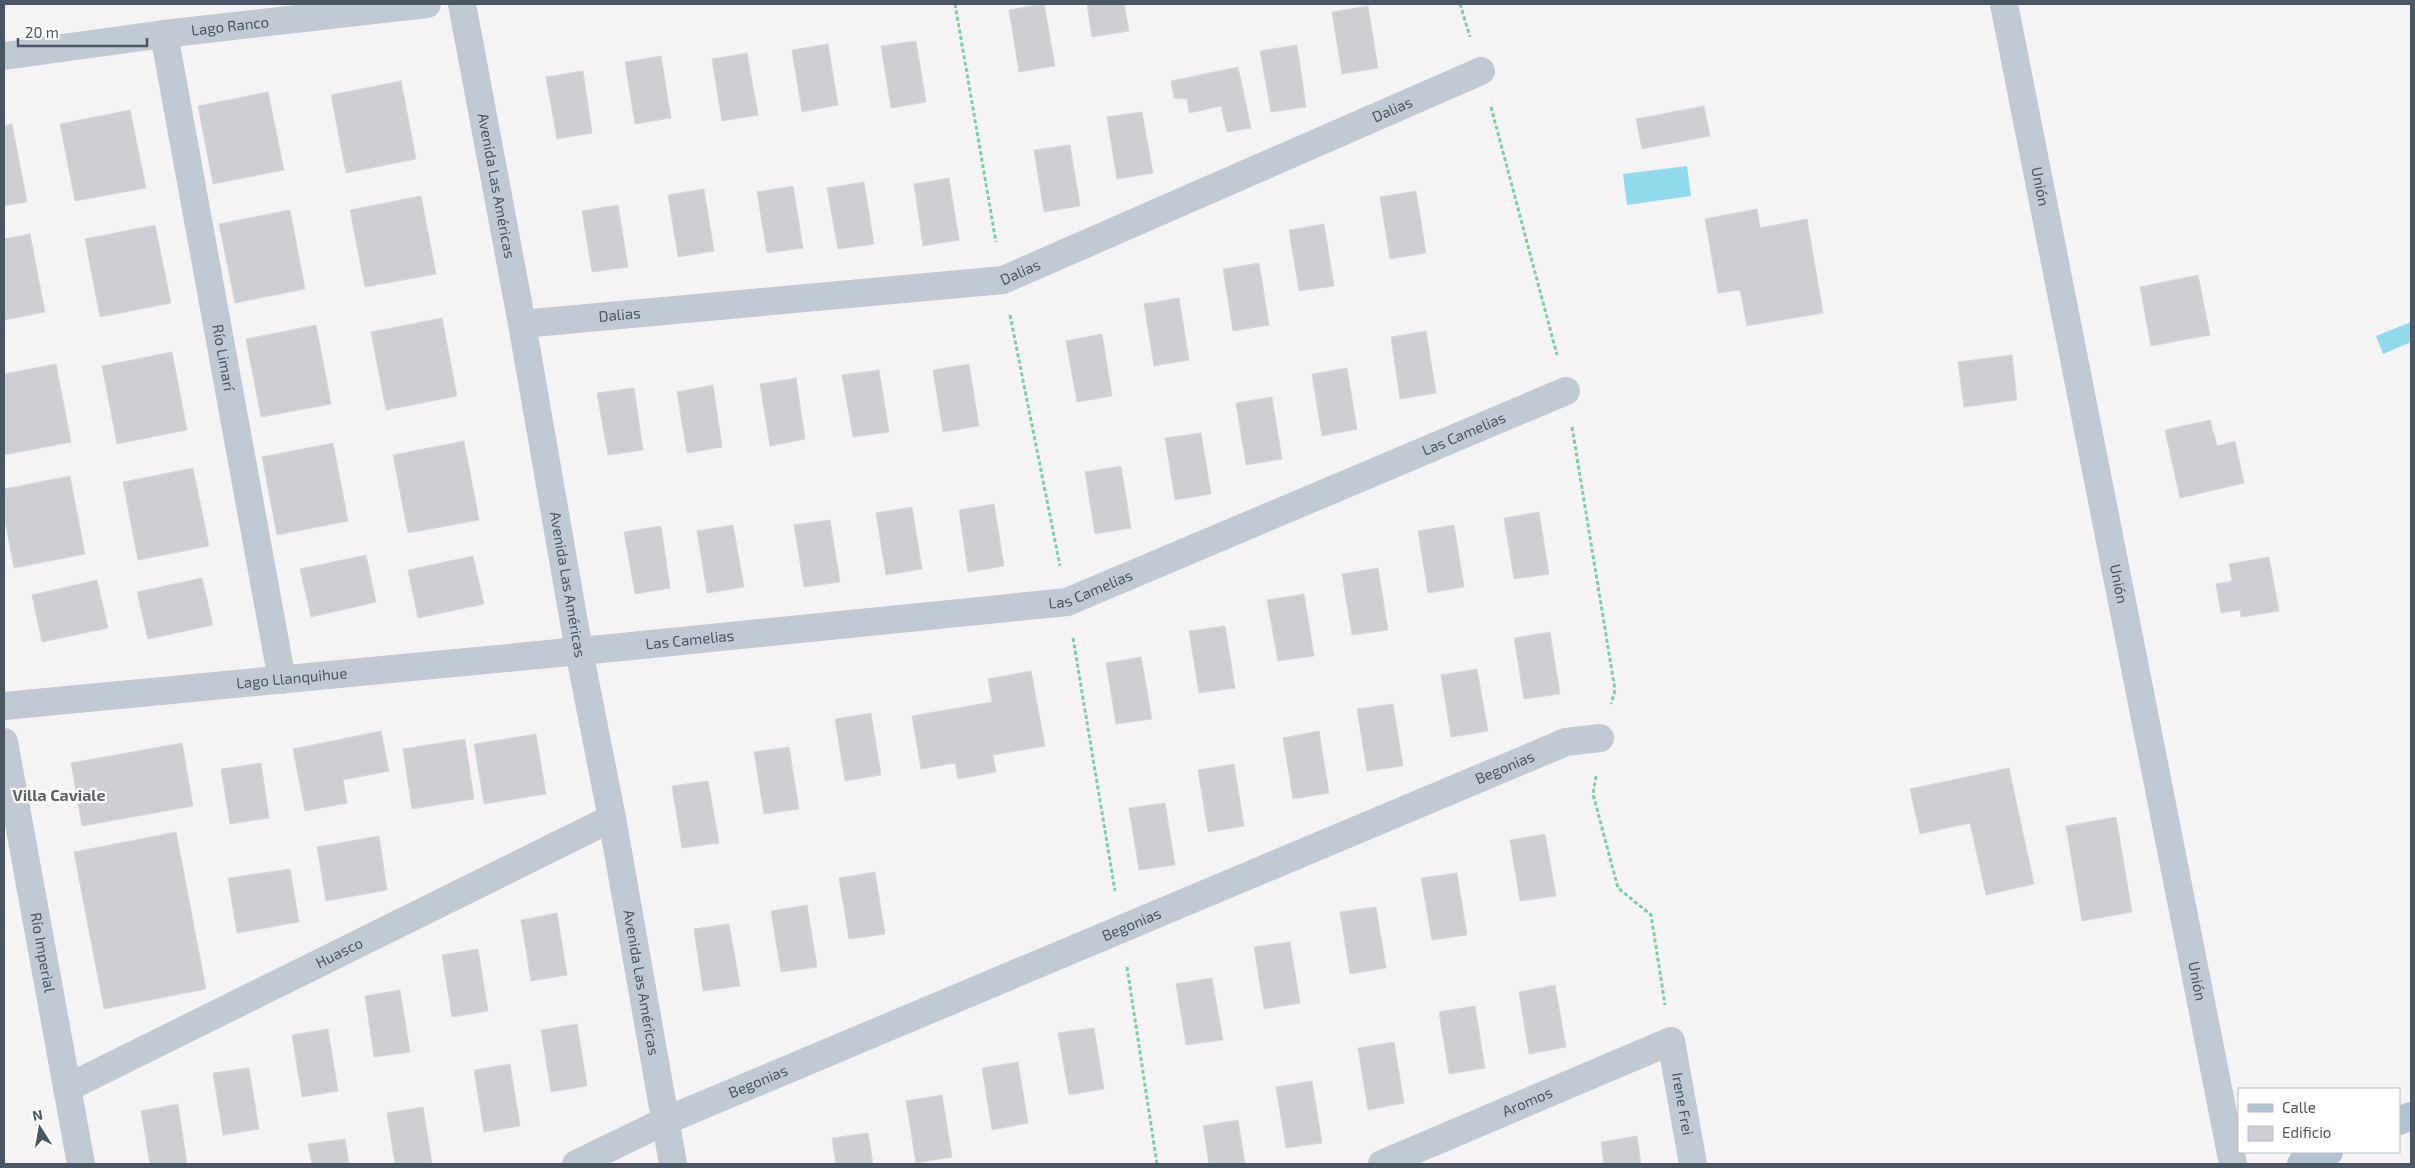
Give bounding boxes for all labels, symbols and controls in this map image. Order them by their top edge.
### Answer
street label: Lago Ranco [190,12,270,39]
scale bar [18,15,146,47]
text: 20 m [25,23,59,41]
street label: Dalias [1369,92,1415,126]
street label: Avenida Las Américas [475,111,520,260]
street label: Unión [2028,165,2054,208]
street label: Dalias [997,255,1043,288]
street label: Dalias [598,303,641,325]
street label: Río Limarí [209,323,239,394]
street label: Las Camelias [1419,408,1508,459]
street label: Avenida Las Américas [547,510,590,659]
street label: Unión [2107,562,2132,605]
street label: Las Camelias [1047,565,1135,612]
street label: Las Camelias [645,626,735,653]
street label: Lago Llanquihue [235,663,348,692]
street label: Begonias [1472,746,1537,787]
district label: Villa Caviale [12,785,106,804]
street label: Begonias [1099,903,1163,944]
street label: Avenida Las Américas [620,908,664,1057]
street label: Río Imperial [27,911,60,994]
street label: Huasco [312,933,365,971]
street label: Unión [2185,960,2211,1002]
street label: Begonias [726,1060,790,1101]
street label: Irene Frei [1669,1071,1698,1137]
street label: Aromos [1499,1083,1555,1120]
legend [2238,1088,2400,1153]
text: Calle [2282,1098,2316,1116]
north arrow [15,1103,65,1153]
text: N [31,1105,44,1124]
text: Edificio [2282,1123,2331,1141]

